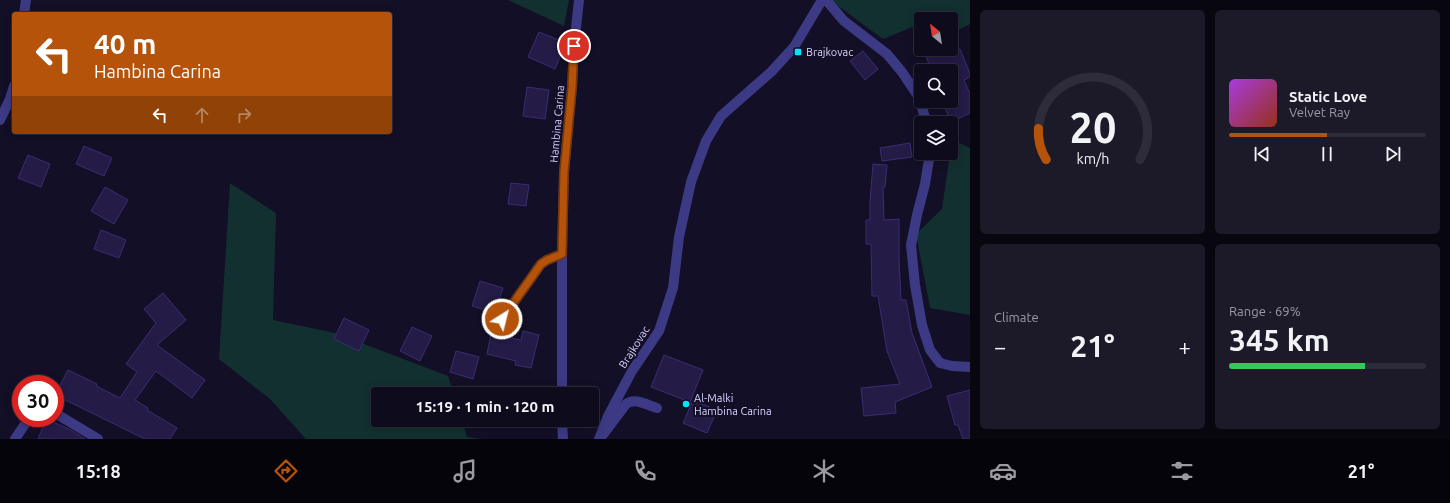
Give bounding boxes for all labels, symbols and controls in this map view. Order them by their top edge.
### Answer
north arrow [914,12,958,56]
map controls [914,12,958,160]
icon: left [28,28,80,80]
text: 40 m [94,28,156,59]
pin [557,29,591,63]
icon: arrive [563,35,585,57]
place label: Brajkovac [806,46,853,58]
marker: Brajkovac [793,47,803,57]
text: Hambina Carina [94,61,221,81]
button: search [914,64,958,108]
street label: Hambina Carina [548,85,566,163]
text: Static Love [1289,88,1367,105]
icon: left [149,104,171,126]
icon: ahead [191,104,213,126]
icon: right [233,104,255,126]
text: 20 [1069,104,1116,151]
text: Velvet Ray [1289,105,1350,119]
button: layers [914,116,958,160]
icon: previous [1251,143,1273,165]
icon: pause [1316,143,1338,165]
icon: next [1382,143,1404,165]
text: km/h [1076,151,1109,167]
position arrow [481,298,523,340]
text: Range · 69% [1229,304,1301,318]
text: Climate [994,310,1039,324]
text: 345 km [1229,323,1330,357]
street label: Brajkovac [616,324,652,370]
text: 21° [1070,329,1115,363]
text: − [994,334,1006,359]
text: + [1179,334,1191,359]
speed limit sign: 30 [12,375,64,427]
place label: Al-Malki Hambina Carina [694,392,772,417]
text: 15:19 · 1 min · 120 m [416,398,554,415]
marker: Al-Malki Hambina Carina [681,399,691,409]
icon: directions [272,457,300,485]
icon: music [451,457,479,485]
icon: phone [631,457,659,485]
icon: climate [810,457,838,485]
icon: car [989,457,1017,485]
icon: filters [1168,457,1196,485]
text: 15:18 [76,461,121,481]
text: 21° [1348,461,1374,481]

